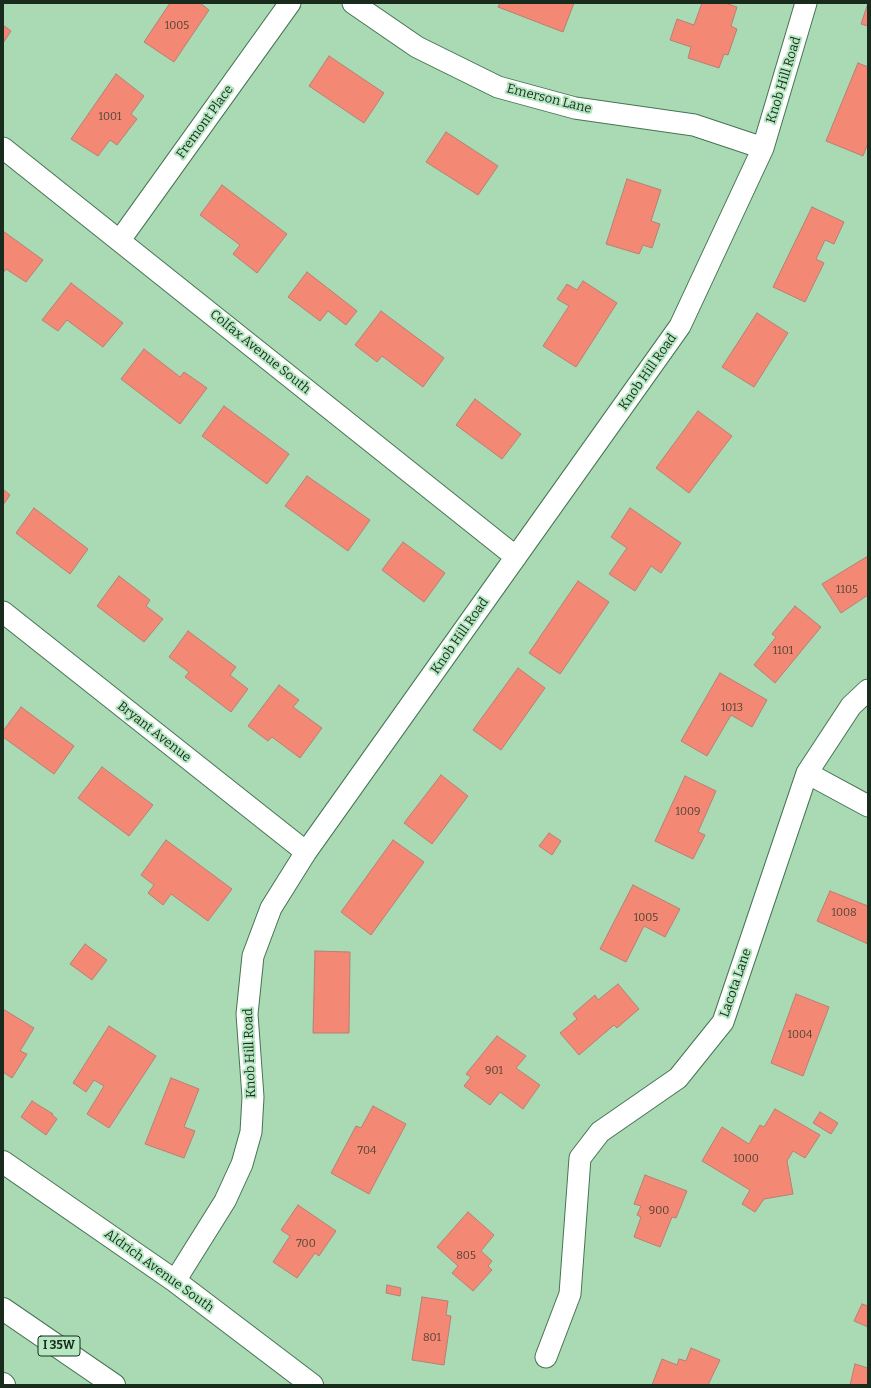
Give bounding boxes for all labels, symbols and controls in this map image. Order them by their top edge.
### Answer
house number: 1005 [165,19,189,33]
street label: Knob Hill Road [763,35,805,125]
street label: Emerson Lane [505,81,593,117]
street label: Fremont Place [173,82,237,162]
house number: 1001 [99,110,121,124]
street label: Colfax Avenue South [207,307,313,397]
street label: Knob Hill Road [616,331,680,413]
house number: 1105 [836,583,858,597]
street label: Knob Hill Road [428,595,492,677]
house number: 1101 [773,644,793,658]
street label: Bryant Avenue [114,698,194,766]
house number: 1013 [721,701,743,715]
house number: 1009 [675,805,701,819]
house number: 1008 [831,906,857,920]
house number: 1005 [634,911,658,925]
street label: Lacota Lane [717,947,755,1019]
street label: Knob Hill Road [241,1008,259,1098]
house number: 1004 [788,1028,812,1042]
house number: 901 [485,1064,503,1078]
house number: 704 [358,1144,376,1158]
house number: 1000 [733,1152,759,1166]
house number: 900 [649,1204,669,1218]
street label: Aldrich Avenue South [101,1226,217,1316]
house number: 700 [296,1237,316,1251]
house number: 805 [456,1249,476,1263]
house number: 801 [423,1331,441,1345]
road number: I 35W [38,1336,80,1356]

